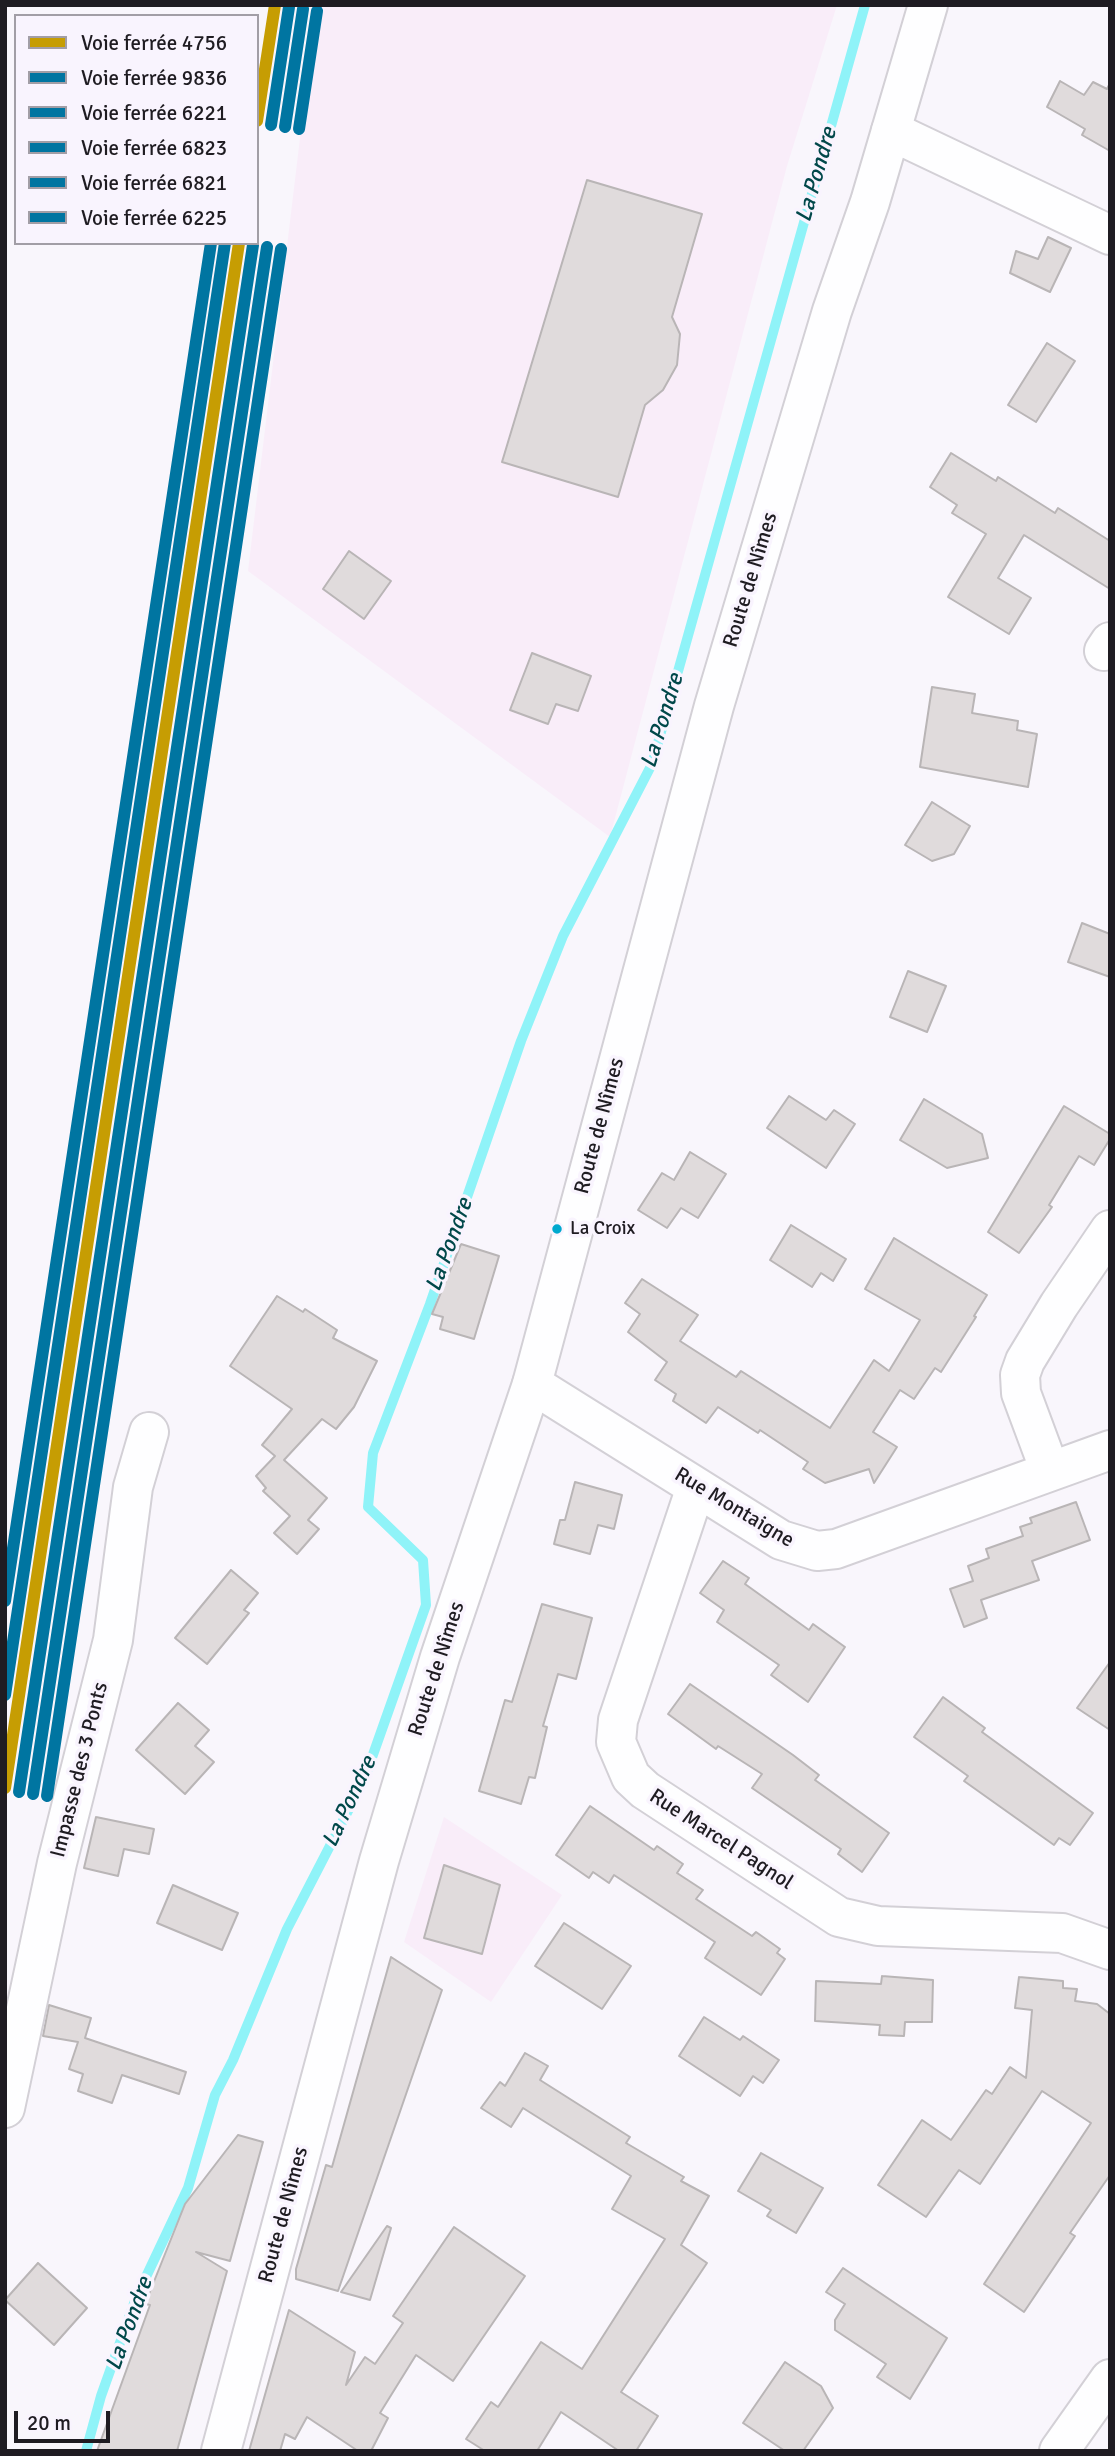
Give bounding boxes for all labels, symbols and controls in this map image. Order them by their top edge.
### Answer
legend [14,14,259,245]
text: Voie ferrée 4756 [81,30,227,56]
text: Voie ferrée 9836 [81,65,227,91]
text: Voie ferrée 6221 [81,100,227,126]
water label: La Pondre [790,125,844,225]
text: Voie ferrée 6823 [81,135,227,161]
text: Voie ferrée 6821 [81,170,227,196]
text: Voie ferrée 6225 [81,205,227,231]
street label: Route de Nîmes [719,510,783,650]
water label: La Pondre [636,671,690,771]
street label: Route de Nîmes [570,1055,630,1197]
water label: La Pondre [420,1195,480,1295]
place label: La Croix [570,1218,635,1240]
marker: La Croix [550,1222,564,1236]
street label: Rue Montaigne [670,1462,798,1554]
street label: Route de Nîmes [403,1599,471,1739]
street label: Impasse des 3 Ponts [46,1680,114,1860]
water label: La Pondre [317,1752,383,1852]
street label: Rue Marcel Pagnol [644,1784,798,1896]
street label: Route de Nîmes [254,2144,314,2286]
water label: La Pondre [100,2274,160,2374]
scale bar [18,2396,114,2440]
text: 20 m [27,2410,71,2436]

